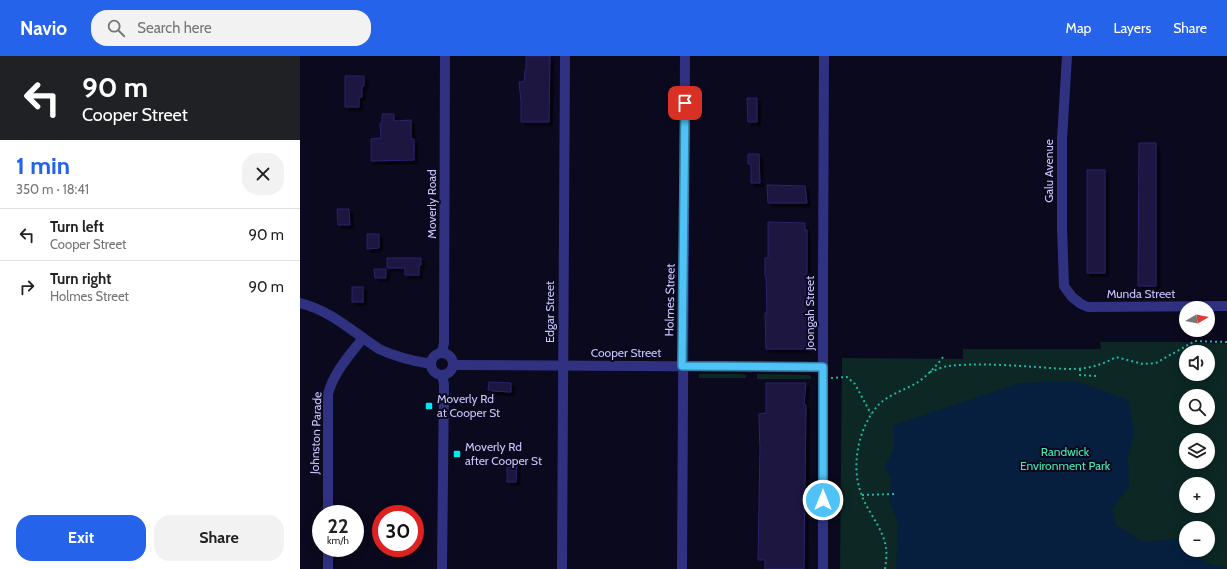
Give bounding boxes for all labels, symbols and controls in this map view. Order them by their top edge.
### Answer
search box [91,10,371,46]
text: Navio [20,17,67,40]
icon: search [105,17,127,39]
text: Search here [137,19,212,37]
text: Map [1066,19,1091,37]
text: Layers [1113,19,1151,37]
text: Share [1173,19,1207,37]
text: 90 m [82,70,148,104]
icon: left [16,72,68,124]
pin [668,86,702,120]
icon: arrive [674,92,696,114]
text: Cooper Street [82,104,188,126]
street label: Galu Avenue [1041,139,1056,203]
text: 1 min [16,151,70,180]
button: close [242,153,284,195]
street label: Moverly Road [424,169,439,239]
text: 350 m · 18:41 [16,181,89,197]
text: Turn left [50,218,104,236]
icon: left [16,224,38,246]
text: 90 m [248,226,284,244]
text: Cooper Street [50,236,126,252]
street label: Holmes Street [661,263,678,337]
text: Turn right [50,270,111,288]
icon: right [16,276,38,298]
street label: Joongah Street [802,276,817,351]
text: 90 m [248,278,284,296]
street label: Edgar Street [542,281,557,343]
street label: Munda Street [1107,286,1175,301]
text: Holmes Street [50,288,129,304]
north arrow [1179,301,1215,337]
map controls [1179,301,1215,557]
street label: Cooper Street [591,345,661,360]
button: sound [1179,345,1215,381]
button: search [1179,389,1215,425]
place label: Moverly Rd at Cooper St [437,391,500,420]
street label: Johnston Parade [307,392,324,475]
marker: Moverly Rd at Cooper St [424,401,434,411]
button: layers [1179,433,1215,469]
place label: Moverly Rd after Cooper St [465,439,542,468]
park label: Randwick Environment Park [1020,444,1111,473]
marker: Moverly Rd after Cooper St [452,449,462,459]
button: + [1179,477,1215,513]
position arrow [802,479,844,521]
speed limit sign: 30 [372,505,424,557]
text: 22 [327,514,349,538]
button: Exit [16,515,146,561]
button: Share [154,515,284,561]
button: − [1179,521,1215,557]
text: km/h [327,534,349,547]

